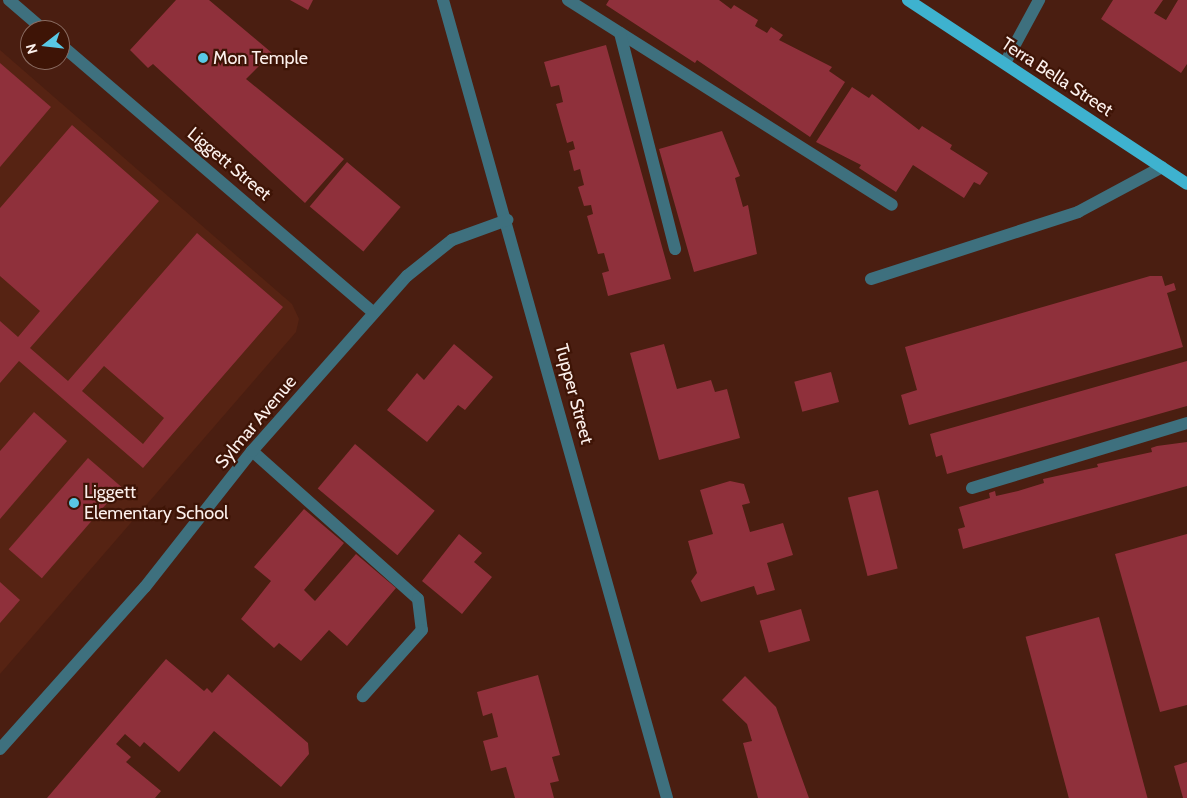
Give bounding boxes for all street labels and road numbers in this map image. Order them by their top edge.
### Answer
street label: Terra Bella Street [997,33,1117,121]
street label: Liggett Street [183,123,275,205]
street label: Tupper Street [550,342,598,446]
street label: Sylmar Avenue [211,371,301,473]

